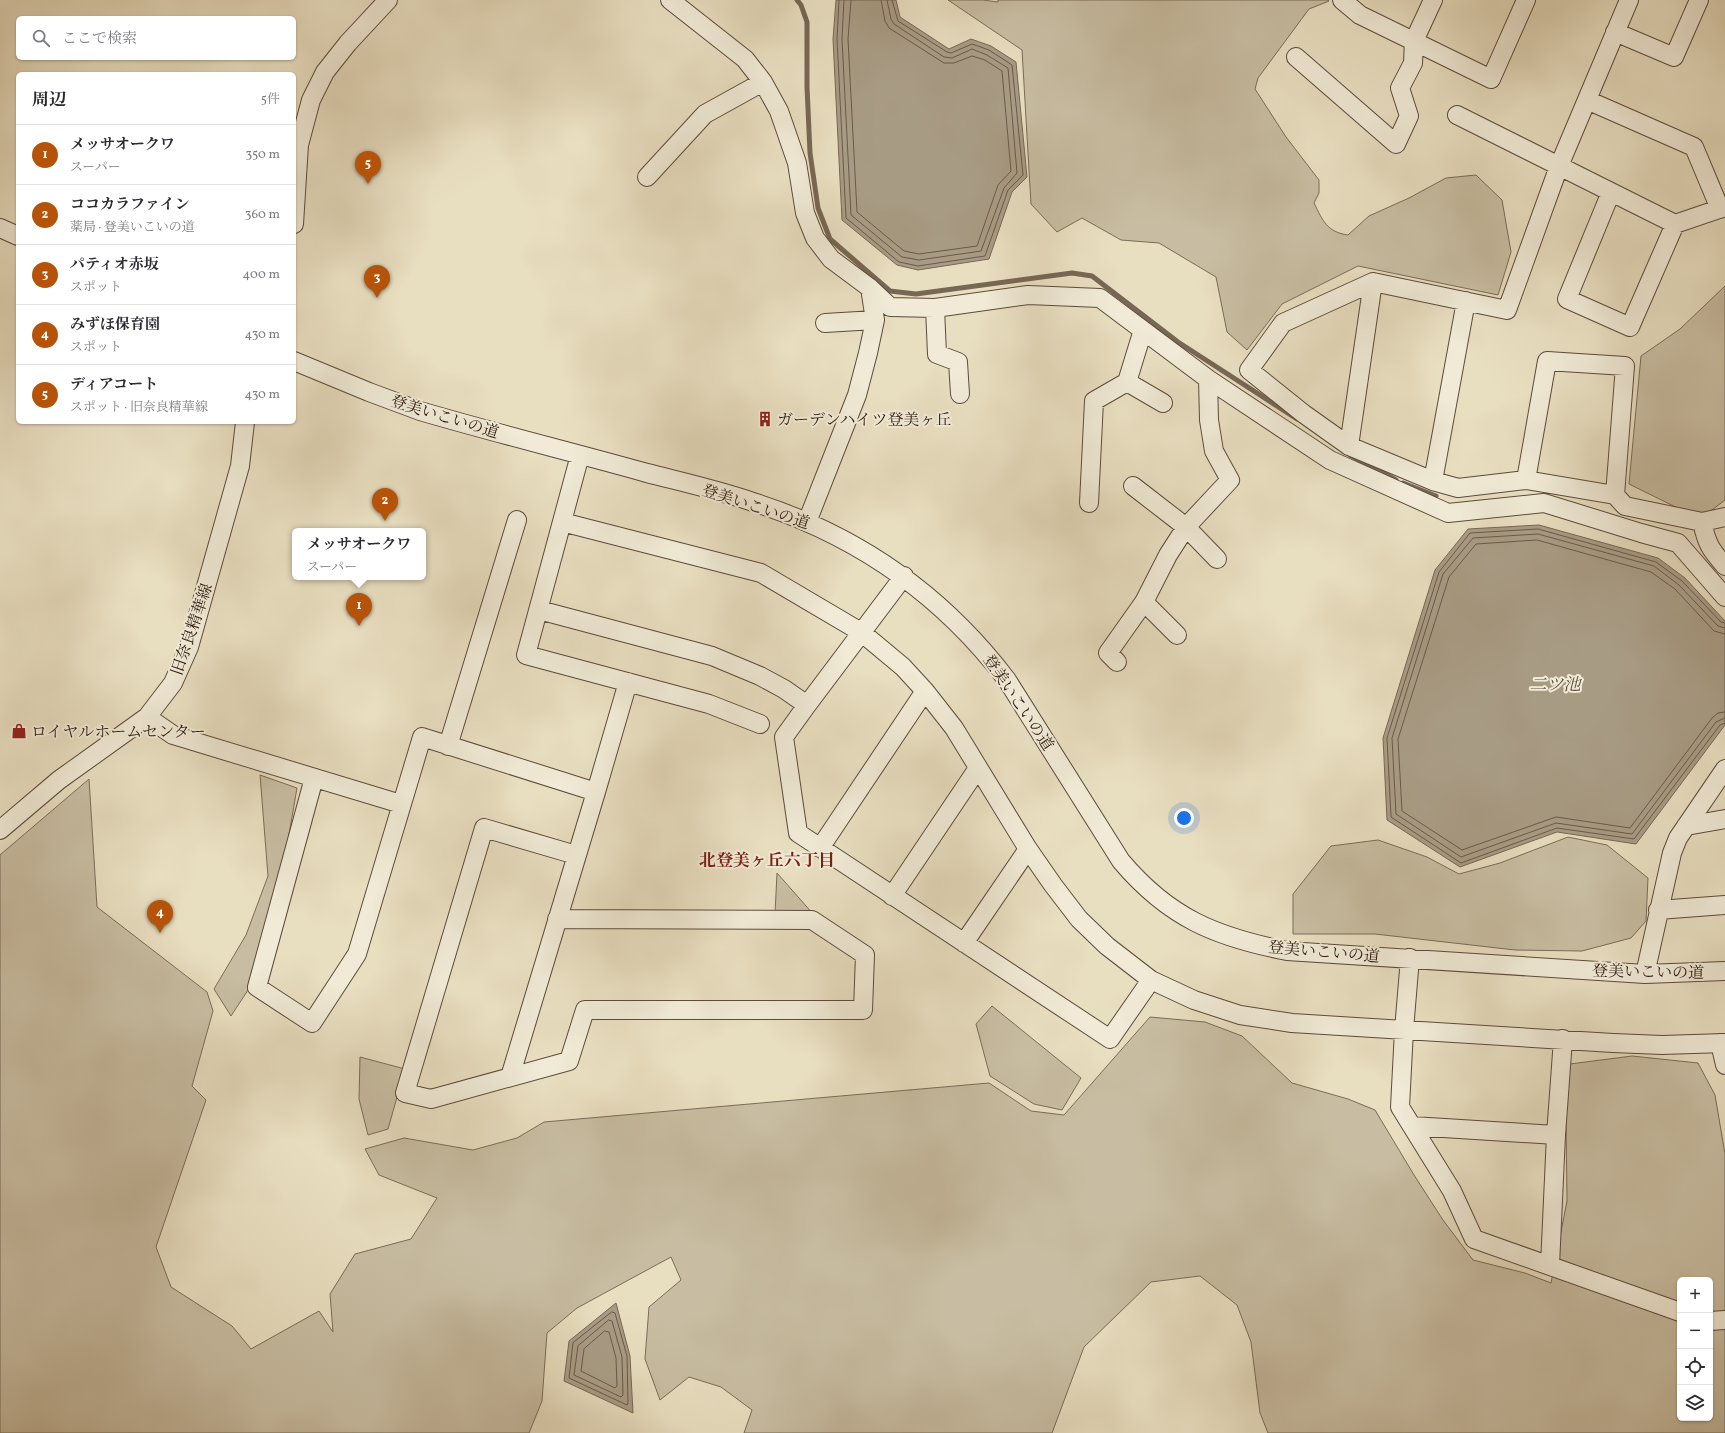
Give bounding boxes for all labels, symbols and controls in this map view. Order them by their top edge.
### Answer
search box [16,16,296,60]
icon: search [30,27,52,49]
text: ここで検索 [62,29,137,50]
text: 周辺 [32,89,66,112]
text: 5件 [261,91,280,109]
text: メッサオークワ [70,135,175,156]
text: 1 [42,146,48,164]
text: 350 m [245,146,280,164]
pin: 5 [355,151,381,184]
text: スーパー [70,159,121,177]
text: ココカラファイン [70,195,190,216]
text: 2 [42,206,48,224]
text: 360 m [245,206,280,224]
text: 薬局 · 登美いこいの道 [70,219,195,237]
text: パティオ赤坂 [70,255,159,276]
pin: 3 [364,265,390,298]
text: 3 [42,266,48,284]
text: 400 m [243,266,280,284]
text: スポット [70,279,122,297]
text: みずほ保育園 [70,315,160,336]
text: 4 [41,326,49,344]
text: 430 m [244,326,280,344]
text: スポット [70,339,122,357]
text: ディアコート [70,375,158,396]
text: 5 [42,386,48,404]
text: 430 m [244,386,280,404]
street label: 登美いこいの道 [388,391,501,445]
text: スポット · 旧奈良精華線 [70,399,208,417]
building icon: ガーデンハイツ登美ヶ丘 [756,410,774,428]
place label: ガーデンハイツ登美ヶ丘 [777,410,952,432]
street label: 登美いこいの道 [699,480,812,536]
pin: 2 [372,488,398,521]
popup [292,528,426,580]
text: メッサオークワ [307,535,411,556]
text: スーパー [307,559,357,577]
street label: 旧奈良精華線 [167,581,219,679]
pin: 1 [346,593,372,626]
street label: 登美いこいの道 [977,651,1058,756]
water label: 二ツ池 [1530,674,1582,697]
shop icon: ロイヤルホームセンター [10,722,28,740]
place label: ロイヤルホームセンター [31,722,206,744]
your location [1174,808,1194,828]
district label: 北登美ヶ丘六丁目 [699,850,835,873]
pin: 4 [147,900,173,933]
street label: 登美いこいの道 [1267,937,1381,969]
street label: 登美いこいの道 [1592,961,1704,985]
map controls [1677,1277,1713,1421]
button: + [1677,1277,1713,1313]
button: − [1677,1313,1713,1349]
button: locate [1677,1349,1713,1385]
button: layers [1677,1385,1713,1421]

